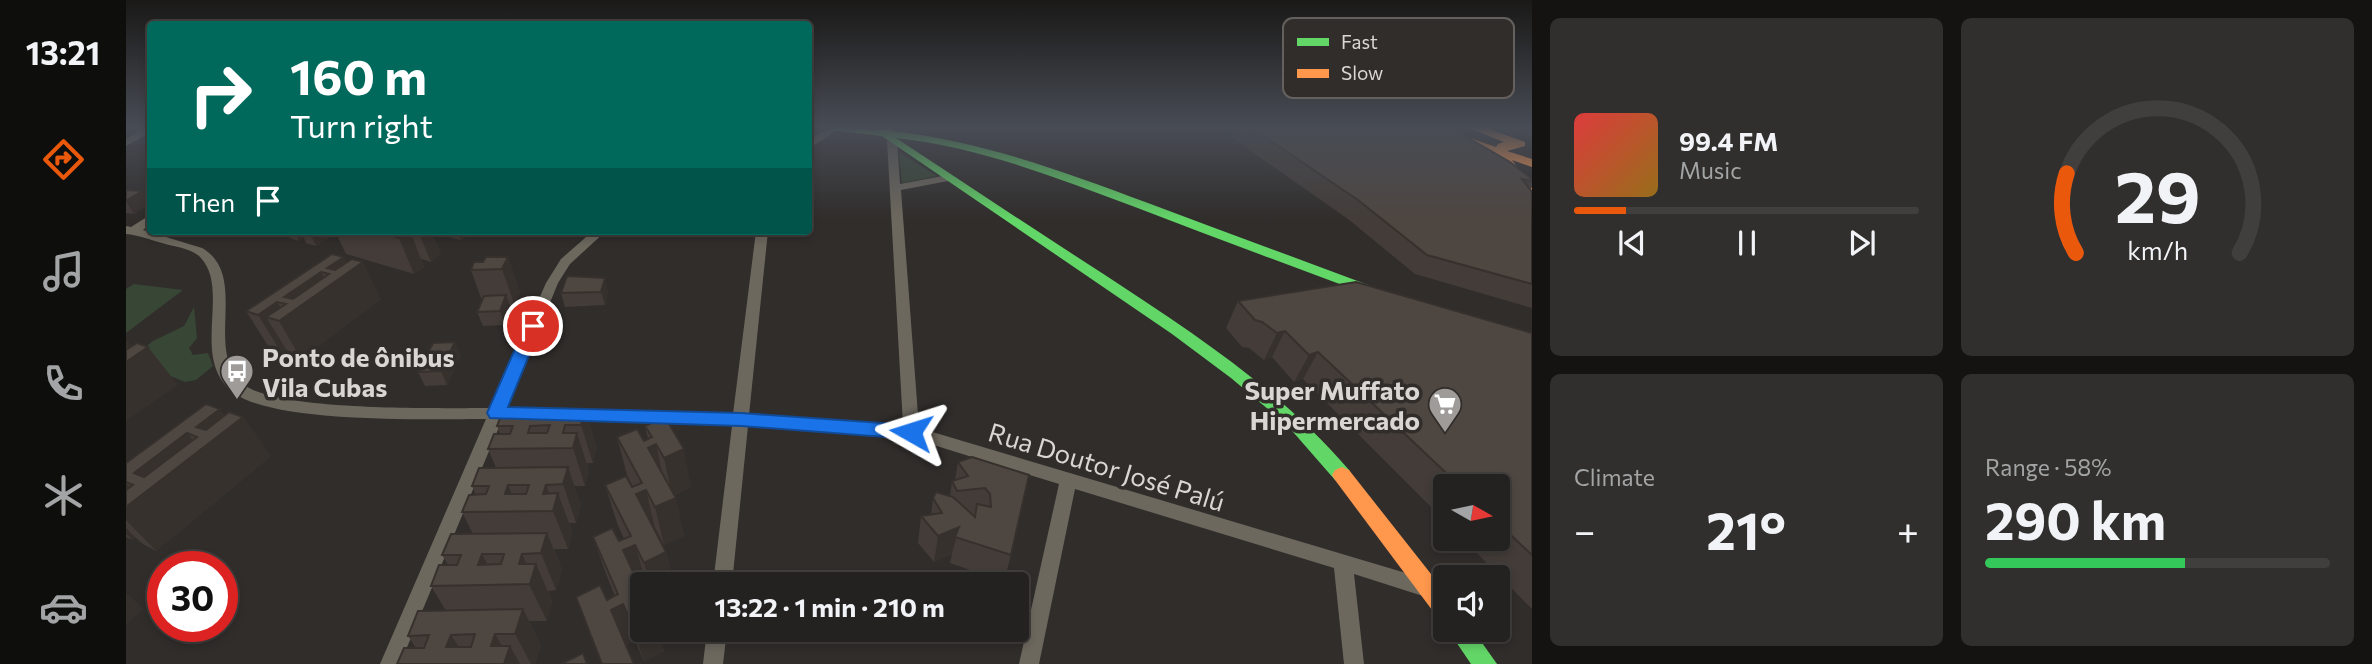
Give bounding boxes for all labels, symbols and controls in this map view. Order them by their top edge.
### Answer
legend [1283,18,1514,98]
text: Fast [1341,30,1378,53]
text: 13:21 [26,32,100,72]
text: 160 m [290,45,427,105]
icon: right [175,49,266,140]
text: Slow [1341,61,1383,84]
text: Turn right [290,105,433,145]
text: 99.4 FM [1679,125,1778,156]
icon: directions [39,135,88,184]
text: 29 [2115,150,2200,239]
text: Music [1679,156,1742,184]
icon: arrive [249,182,287,220]
text: Then [175,186,235,217]
icon: previous [1613,224,1651,262]
icon: pause [1728,224,1766,262]
icon: next [1843,224,1881,262]
text: km/h [2127,235,2188,265]
icon: music [39,247,88,296]
pin [503,296,563,356]
icon: arrive [514,307,552,345]
place label: Ponto de ônibus Vila Cubas [262,341,455,402]
bus stop icon: Ponto de ônibus Vila Cubas [218,352,256,401]
icon: phone [39,359,88,408]
place label: Super Muffato Hipermercado [1245,374,1420,435]
supermarket icon: Super Muffato Hipermercado [1426,385,1464,434]
position arrow [874,395,948,469]
street label: Rua Doutor José Palú [985,415,1229,517]
text: Range · 58% [1985,453,2112,481]
text: Climate [1574,463,1655,491]
icon: climate [39,471,88,520]
north arrow [1433,474,1510,551]
map controls [1433,474,1510,642]
text: 290 km [1985,487,2166,551]
text: 21° [1706,497,1786,561]
text: − [1574,506,1596,553]
text: + [1897,506,1919,553]
speed limit sign: 30 [147,551,238,642]
button: sound [1433,565,1510,642]
icon: car [39,583,88,632]
text: 13:22 · 1 min · 210 m [714,591,945,622]

